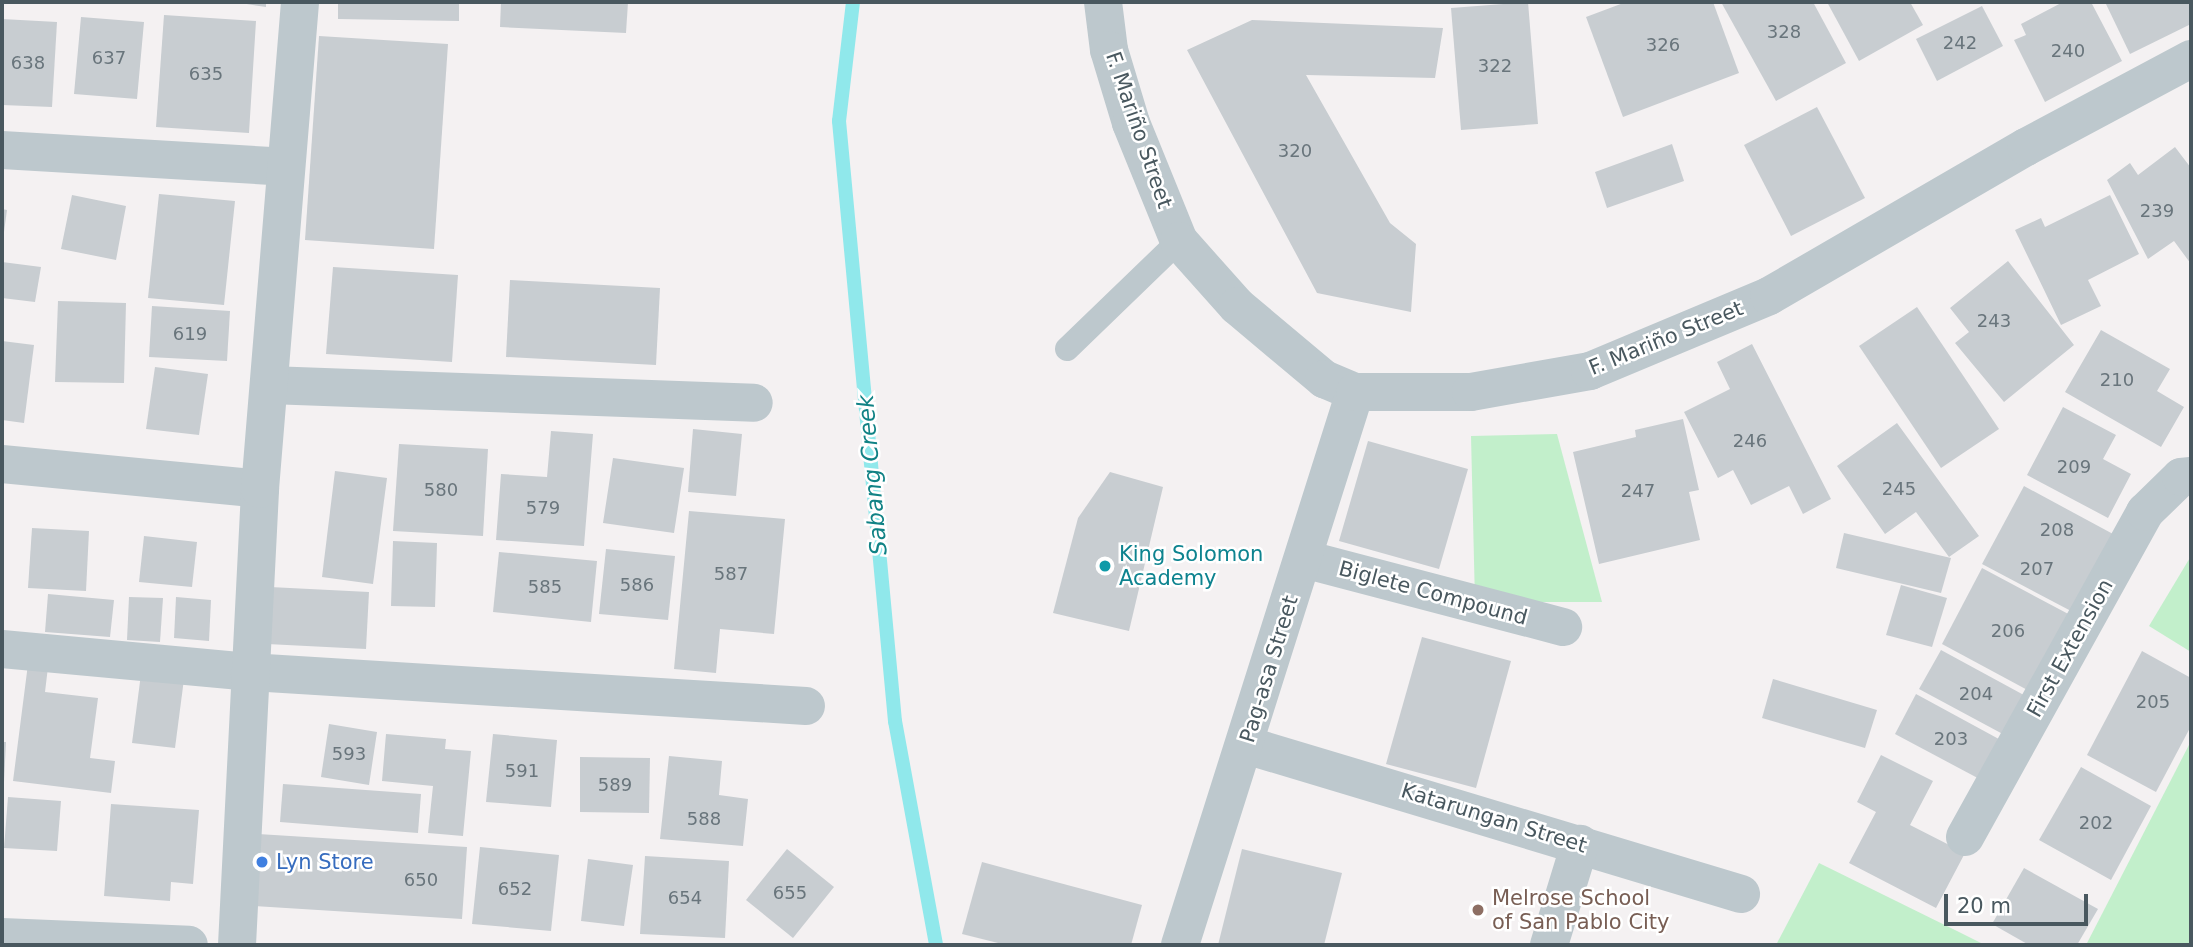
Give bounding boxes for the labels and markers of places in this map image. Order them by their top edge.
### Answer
place label: King Solomon Academy [1119,541,1263,591]
marker: King Solomon Academy [1097,558,1113,574]
place label: Lyn Store [276,849,374,875]
marker: Lyn Store [254,854,270,870]
place label: Melrose School of San Pablo City [1492,885,1670,935]
marker: Melrose School of San Pablo City [1470,902,1486,918]

